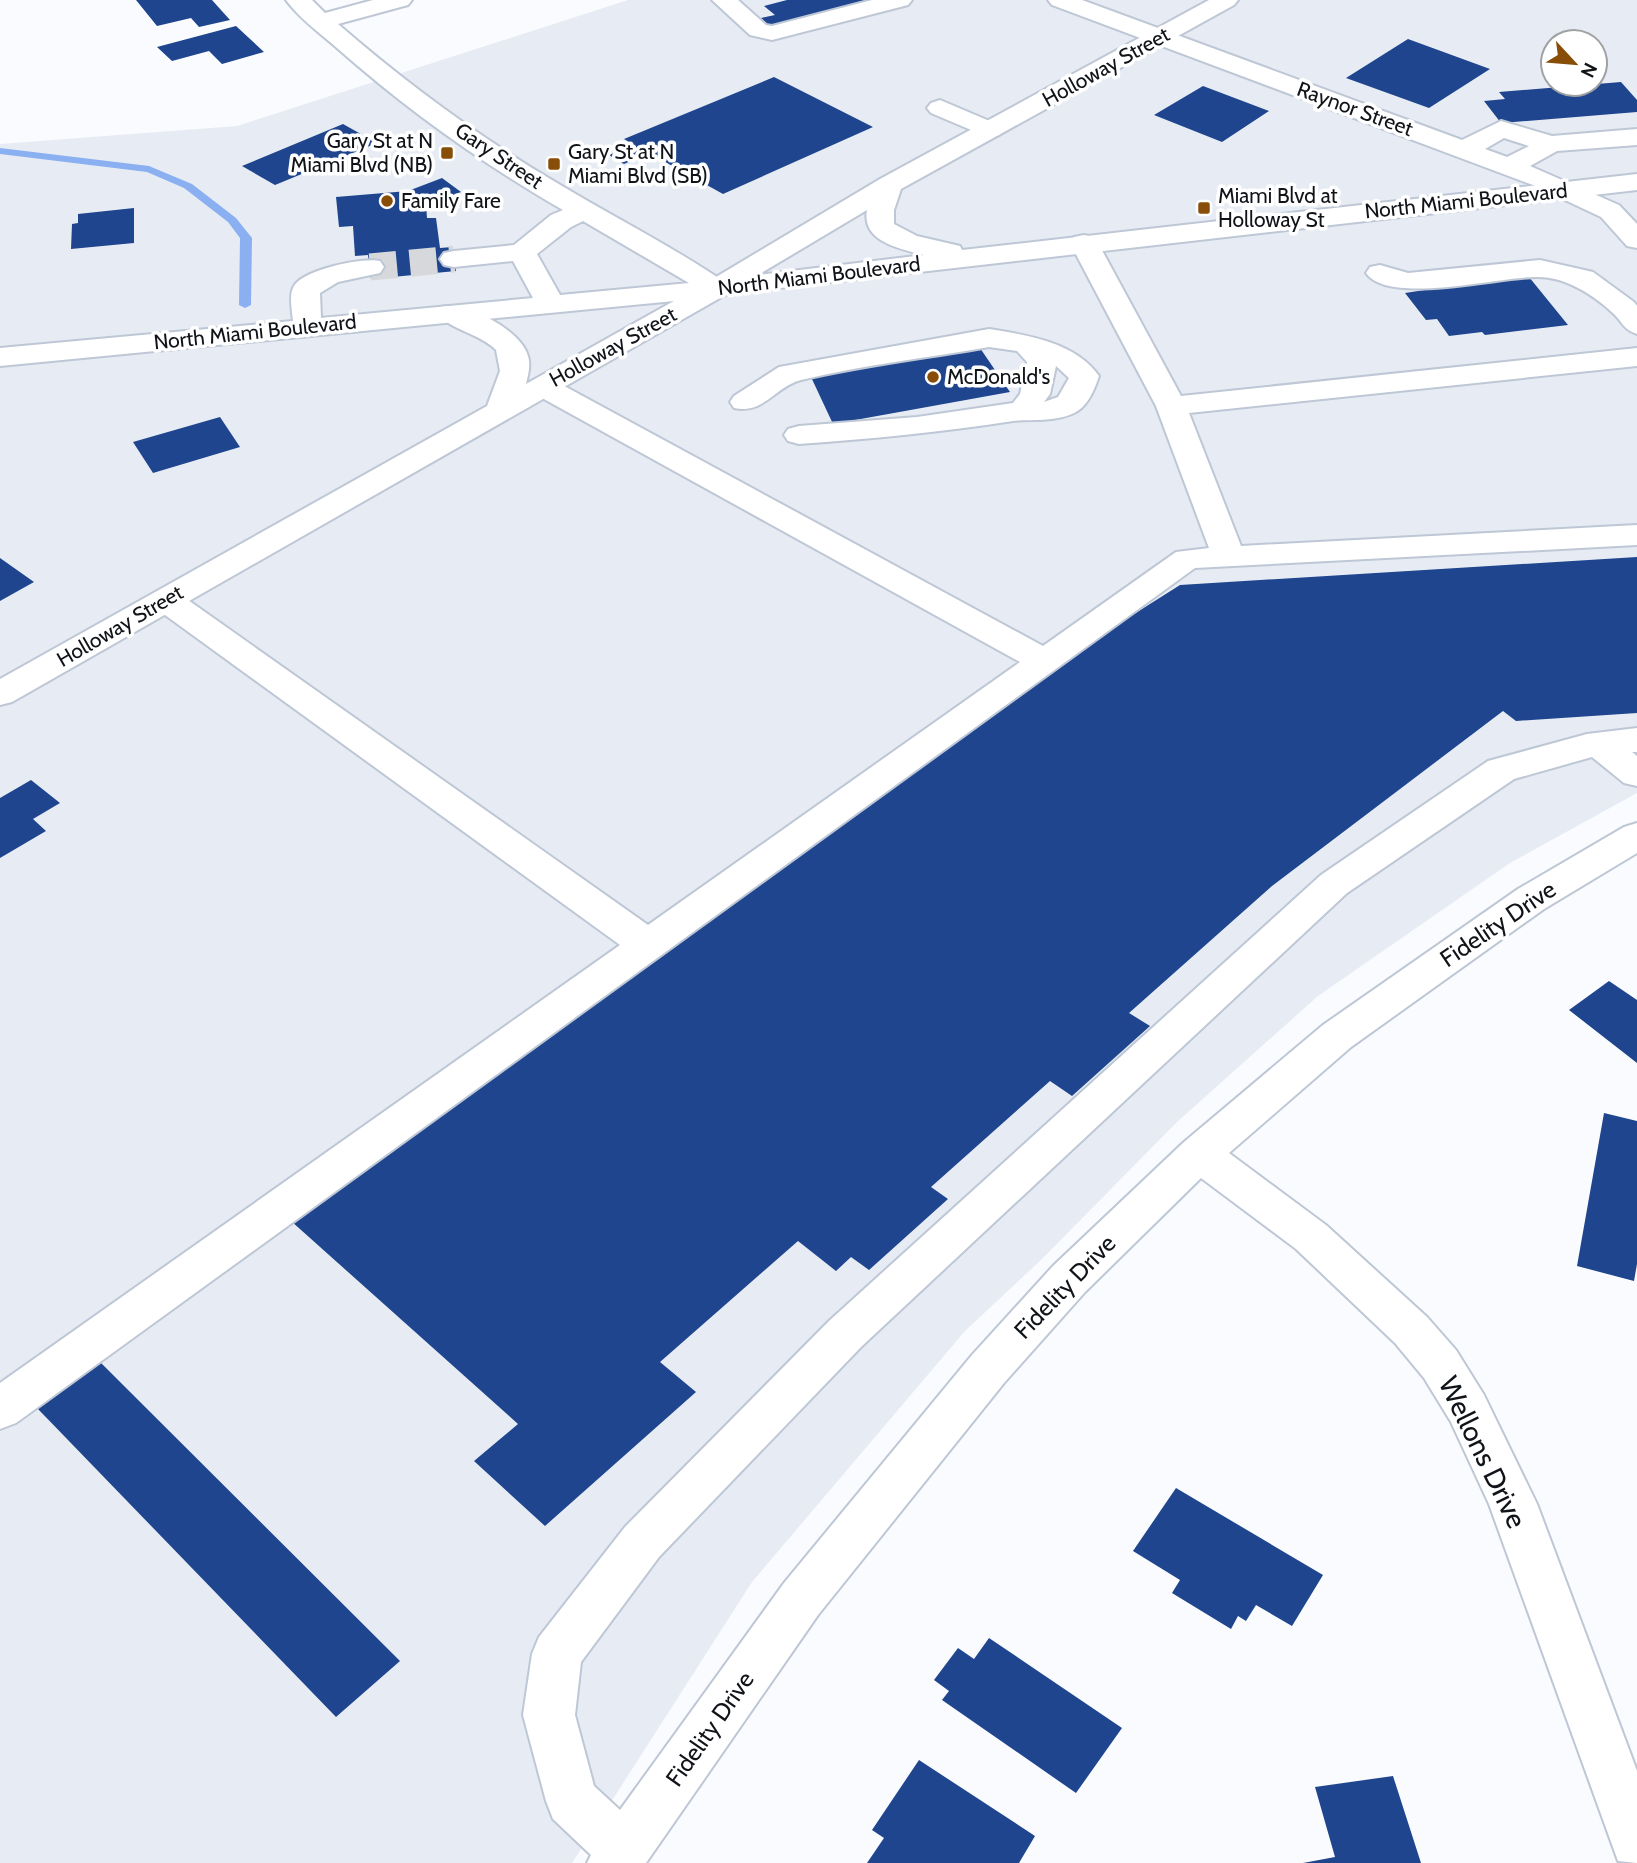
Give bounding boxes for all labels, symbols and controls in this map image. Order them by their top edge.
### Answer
street label: Holloway Street [1038,21,1174,112]
north arrow [1539,28,1609,98]
text: N [1576,59,1602,81]
street label: Raynor Street [1294,76,1417,141]
street label: Gary Street [451,117,548,194]
place label: Gary St at N Miami Blvd (NB) [291,128,433,177]
place label: Gary St at N Miami Blvd (SB) [568,139,708,188]
marker: Gary St at N Miami Blvd (NB) [439,145,455,161]
marker: Gary St at N Miami Blvd (SB) [546,156,562,172]
street label: North Miami Boulevard [1363,177,1569,224]
place label: Miami Blvd at Holloway St [1218,183,1338,232]
place label: Family Fare [401,188,501,213]
marker: Family Fare [379,193,395,209]
marker: Miami Blvd at Holloway St [1196,200,1212,216]
street label: North Miami Boulevard [716,251,922,300]
street label: Holloway Street [545,301,681,392]
street label: North Miami Boulevard [152,308,358,355]
place label: McDonald's [947,364,1051,389]
marker: McDonald's [925,369,941,385]
street label: Holloway Street [52,579,187,672]
street label: Fidelity Drive [1434,874,1561,973]
street label: Fidelity Drive [1008,1229,1121,1345]
street label: Wellons Drive [1432,1371,1534,1533]
street label: Fidelity Drive [659,1666,760,1792]

